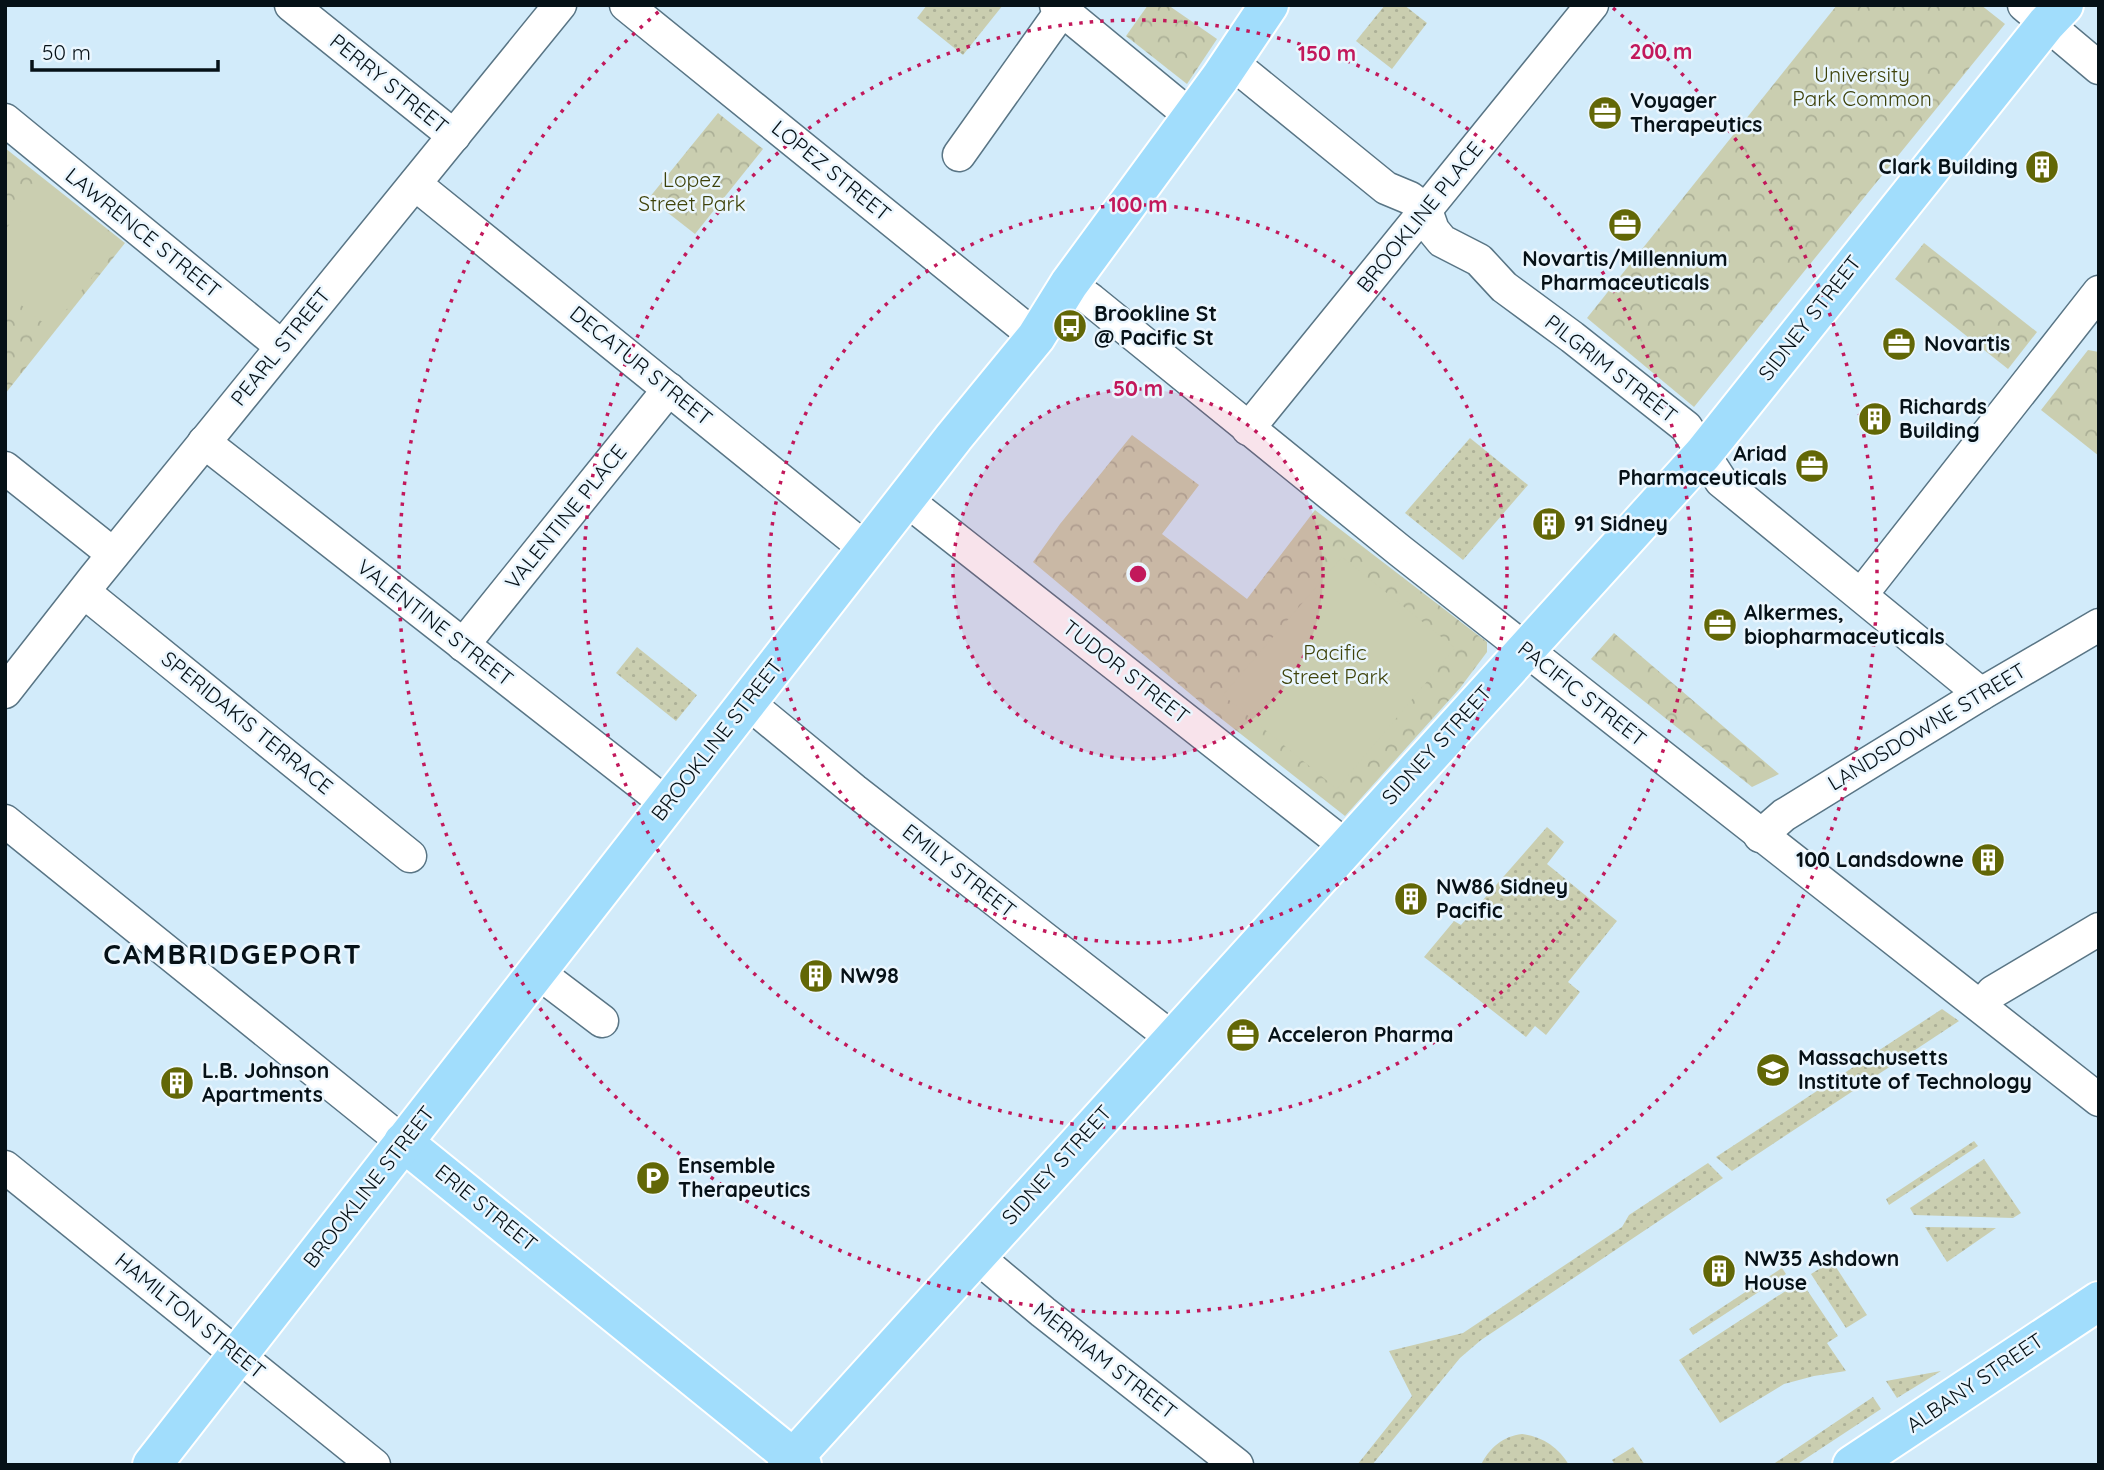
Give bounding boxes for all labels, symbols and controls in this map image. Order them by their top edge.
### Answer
scale bar [32,28,217,72]
street label: PERRY STREET [325,28,454,139]
text: 200 m [1630,38,1692,64]
text: 50 m [42,39,91,65]
text: 150 m [1298,40,1356,66]
park label: University Park Common [1792,61,1932,111]
place label: Voyager Therapeutics [1630,87,1762,137]
office icon: Voyager Therapeutics [1586,94,1624,132]
street label: LOPEZ STREET [767,114,896,226]
street label: BROOKLINE PLACE [1351,136,1488,297]
building icon: Clark Building [2023,148,2061,186]
place label: Clark Building [1878,153,2018,179]
street label: LAWRENCE STREET [61,162,227,303]
park label: Lopez Street Park [638,166,746,216]
text: 100 m [1108,191,1168,217]
office icon: Novartis/Millennium Pharmaceuticals [1606,206,1644,244]
place label: Novartis/Millennium Pharmaceuticals [1522,245,1728,295]
street label: SIDNEY STREET [1752,250,1866,385]
street label: PEARL STREET [225,282,336,411]
street label: DECATUR STREET [565,300,718,431]
place label: Brookline St @ Pacific St [1094,300,1217,350]
bus stop icon: Brookline St @ Pacific St [1051,307,1089,345]
street label: PILGRIM STREET [1540,308,1683,428]
office icon: Novartis [1880,325,1918,363]
place label: Novartis [1924,330,2010,356]
text: 50 m [1113,375,1163,401]
place label: Richards Building [1899,393,1987,443]
building icon: Richards Building [1856,400,1894,438]
street label: VALENTINE PLACE [499,439,632,594]
place label: Ariad Pharmaceuticals [1618,440,1787,490]
office icon: Ariad Pharmaceuticals [1793,447,1831,485]
building icon: 91 Sidney [1530,505,1568,543]
place label: 91 Sidney [1574,510,1668,536]
street label: VALENTINE STREET [352,553,519,691]
centre of rings [1126,562,1150,586]
place label: Alkermes, biopharmaceuticals [1744,599,1945,649]
office icon: Alkermes, biopharmaceuticals [1701,606,1739,644]
street label: TUDOR STREET [1058,614,1195,729]
street label: PACIFIC STREET [1513,635,1652,751]
park label: Pacific Street Park [1281,639,1389,689]
street label: SPERIDAKIS TERRACE [157,645,339,799]
street label: BROOKLINE STREET [645,653,788,826]
street label: LANDSDOWNE STREET [1823,657,2030,796]
street label: SIDNEY STREET [1376,679,1497,809]
street label: EMILY STREET [898,818,1022,923]
building icon: 100 Landsdowne [1969,841,2007,879]
place label: 100 Landsdowne [1796,846,1964,872]
place label: NW86 Sidney Pacific [1436,873,1568,923]
building icon: NW86 Sidney Pacific [1392,880,1430,918]
district label: CAMBRIDGEPORT [103,936,363,971]
building icon: NW98 [797,957,835,995]
place label: NW98 [840,962,899,988]
office icon: Acceleron Pharma [1224,1016,1262,1054]
place label: Acceleron Pharma [1268,1021,1453,1047]
place label: Massachusetts Institute of Technology [1798,1044,2032,1094]
school or university icon: Massachusetts Institute of Technology [1754,1051,1792,1089]
place label: L.B. Johnson Apartments [202,1057,329,1107]
building icon: L.B. Johnson Apartments [158,1064,196,1102]
street label: SIDNEY STREET [996,1099,1117,1229]
street label: BROOKLINE STREET [297,1100,440,1273]
place label: Ensemble Therapeutics [678,1152,810,1202]
street label: ERIE STREET [430,1158,543,1256]
parking icon: Ensemble Therapeutics [634,1159,672,1197]
place label: NW35 Ashdown House [1744,1245,1899,1295]
street label: HAMILTON STREET [110,1247,271,1384]
building icon: NW35 Ashdown House [1700,1252,1738,1290]
street label: MERRIAM STREET [1029,1296,1182,1424]
street label: ALBANY STREET [1901,1327,2048,1438]

